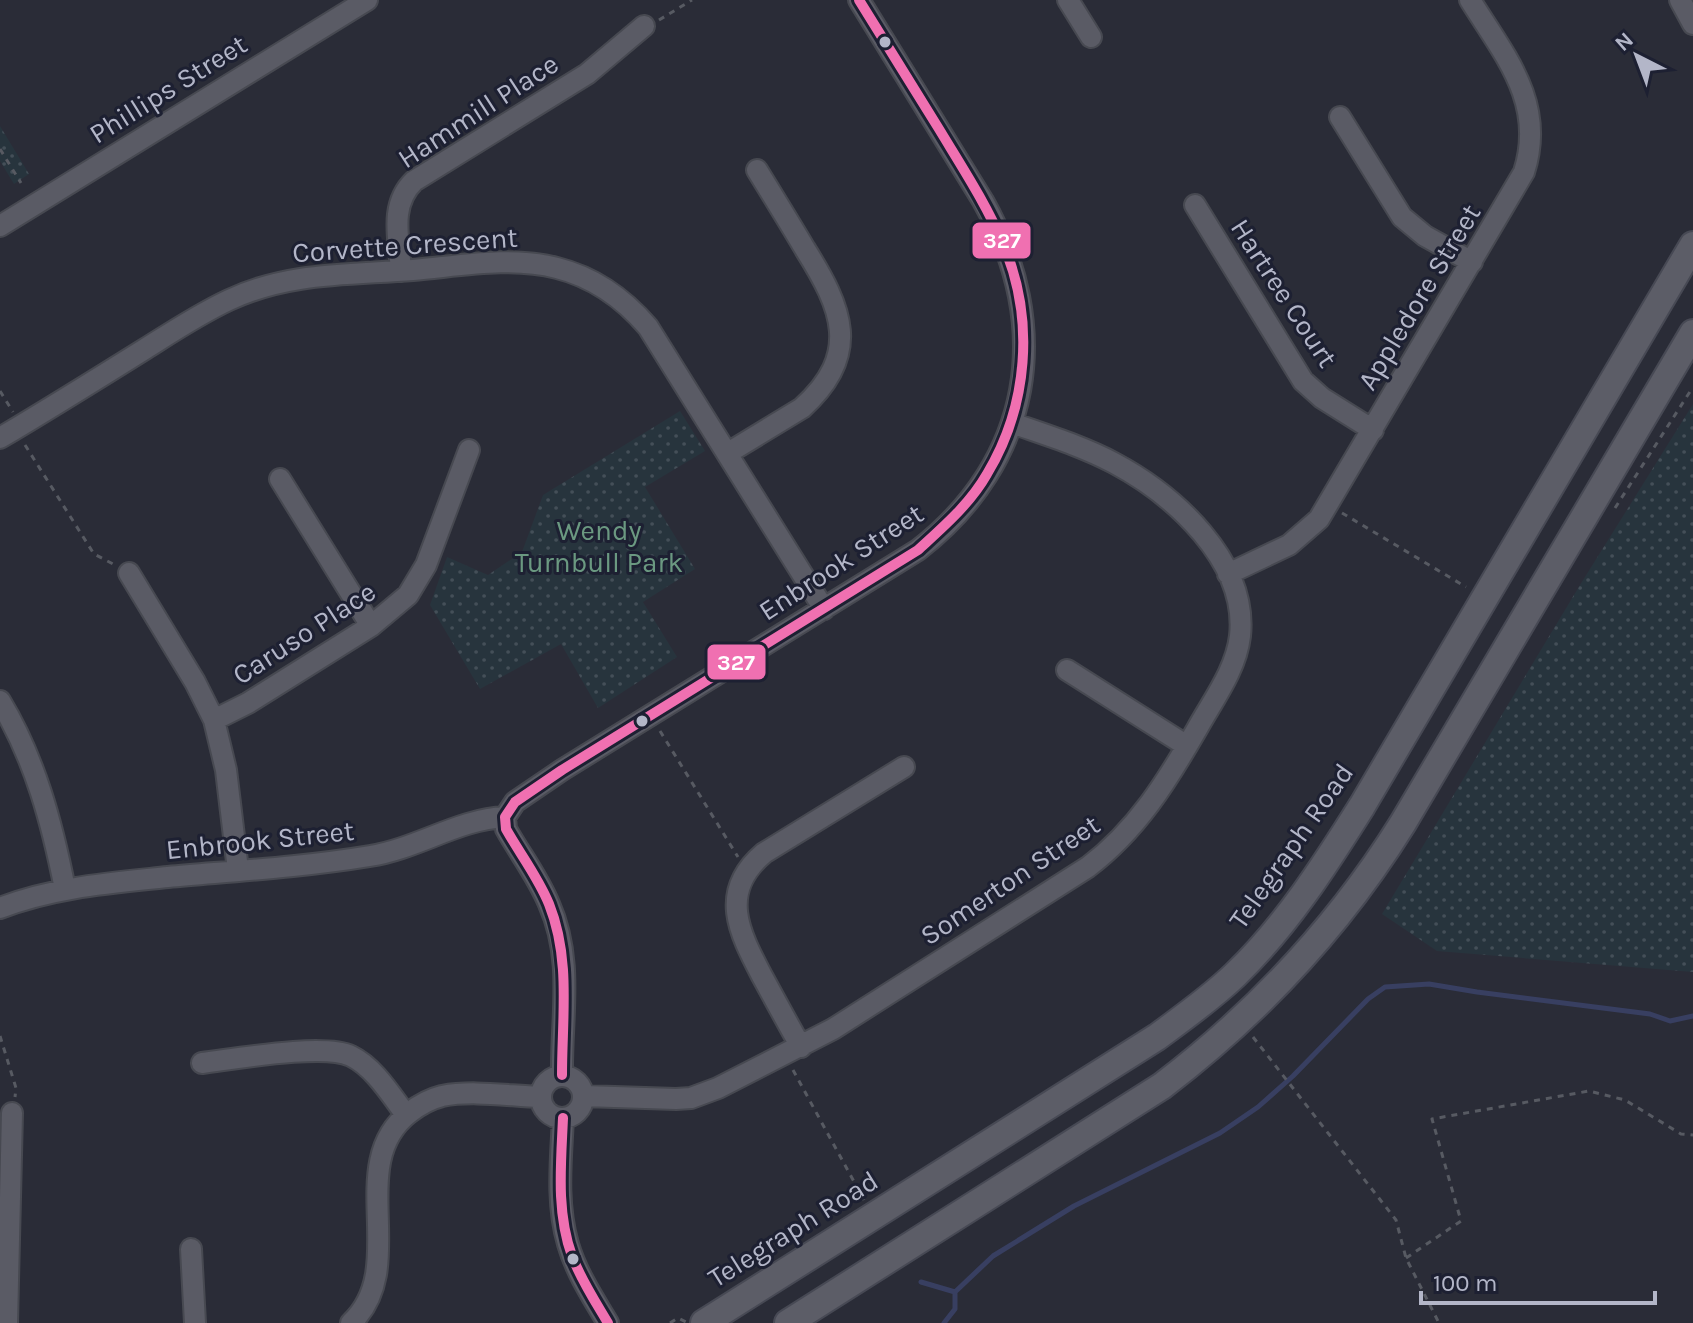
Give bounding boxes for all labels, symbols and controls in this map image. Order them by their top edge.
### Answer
north arrow [1597,16,1677,96]
street label: Phillips Street [83,27,253,151]
text: N [1610,27,1639,57]
unlabelled marker [877,34,893,50]
street label: Hammill Place [392,47,564,175]
street label: Appledore Street [1351,198,1487,396]
street label: Hartree Court [1224,213,1344,373]
street label: Corvette Crescent [291,221,519,269]
line badge: 327 [971,221,1032,260]
text: 327 [983,228,1021,254]
street label: Enbrook Street [753,497,929,627]
park label: Wendy Turnbull Park [515,514,683,579]
street label: Caruso Place [226,575,382,691]
line badge: 327 [706,643,767,681]
text: 327 [717,650,755,676]
unlabelled marker [634,713,650,729]
street label: Telegraph Road [1222,757,1360,935]
street label: Somerton Street [914,808,1106,952]
street label: Enbrook Street [164,814,356,866]
street label: Telegraph Road [702,1164,884,1294]
unlabelled marker [565,1251,581,1267]
scale bar [1421,1255,1655,1305]
text: 100 m [1433,1269,1498,1297]

